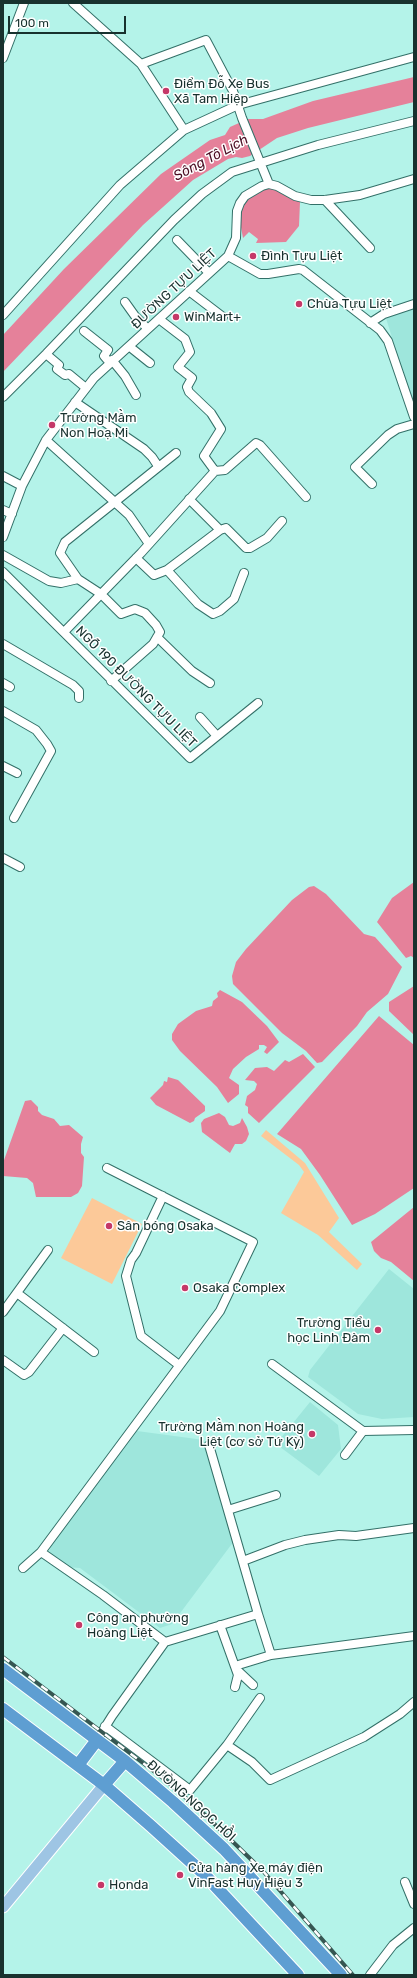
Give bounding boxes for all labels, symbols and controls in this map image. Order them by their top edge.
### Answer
scale bar [10,8,128,34]
text: 100 m [15,16,49,30]
place label: Điểm Đỗ Xe Bus Xã Tam Hiệp [174,76,269,107]
marker: Điểm Đỗ Xe Bus Xã Tam Hiệp [161,86,171,96]
water label: Sông Tô Lịch [171,131,251,185]
street label: ĐƯỜNG TỰU LIỆT [128,246,220,332]
place label: Đình Tựu Liệt [261,248,342,264]
marker: Đình Tựu Liệt [248,251,258,261]
place label: Chùa Tựu Liệt [307,296,392,312]
marker: Chùa Tựu Liệt [294,299,304,309]
place label: WinMart+ [184,309,241,325]
marker: WinMart+ [171,312,181,322]
place label: Trường Mầm Non Hoạ Mi [60,410,137,441]
marker: Trường Mầm Non Hoạ Mi [47,420,57,430]
street label: NGÕ 190 ĐƯỜNG TỰU LIỆT [72,623,200,751]
place label: Sân bóng Osaka [117,1218,214,1234]
marker: Sân bóng Osaka [104,1221,114,1231]
place label: Osaka Complex [193,1280,285,1296]
marker: Osaka Complex [180,1283,190,1293]
place label: Trường Tiểu học Linh Đàm [287,1315,370,1346]
marker: Trường Tiểu học Linh Đàm [373,1325,383,1335]
place label: Trường Mầm non Hoàng Liệt (cơ sở Tứ Kỳ) [158,1419,304,1450]
marker: Trường Mầm non Hoàng Liệt (cơ sở Tứ Kỳ) [307,1429,317,1439]
place label: Công an phường Hoàng Liệt [87,1610,189,1641]
marker: Công an phường Hoàng Liệt [74,1620,84,1630]
street label: ĐƯỜNG NGỌC HỒI [143,1757,239,1845]
place label: Cửa hàng Xe máy điện VinFast Huy Hiệu 3 [188,1860,323,1891]
marker: Cửa hàng Xe máy điện VinFast Huy Hiệu 3 [175,1870,185,1880]
place label: Honda [109,1877,149,1893]
marker: Honda [96,1880,106,1890]

